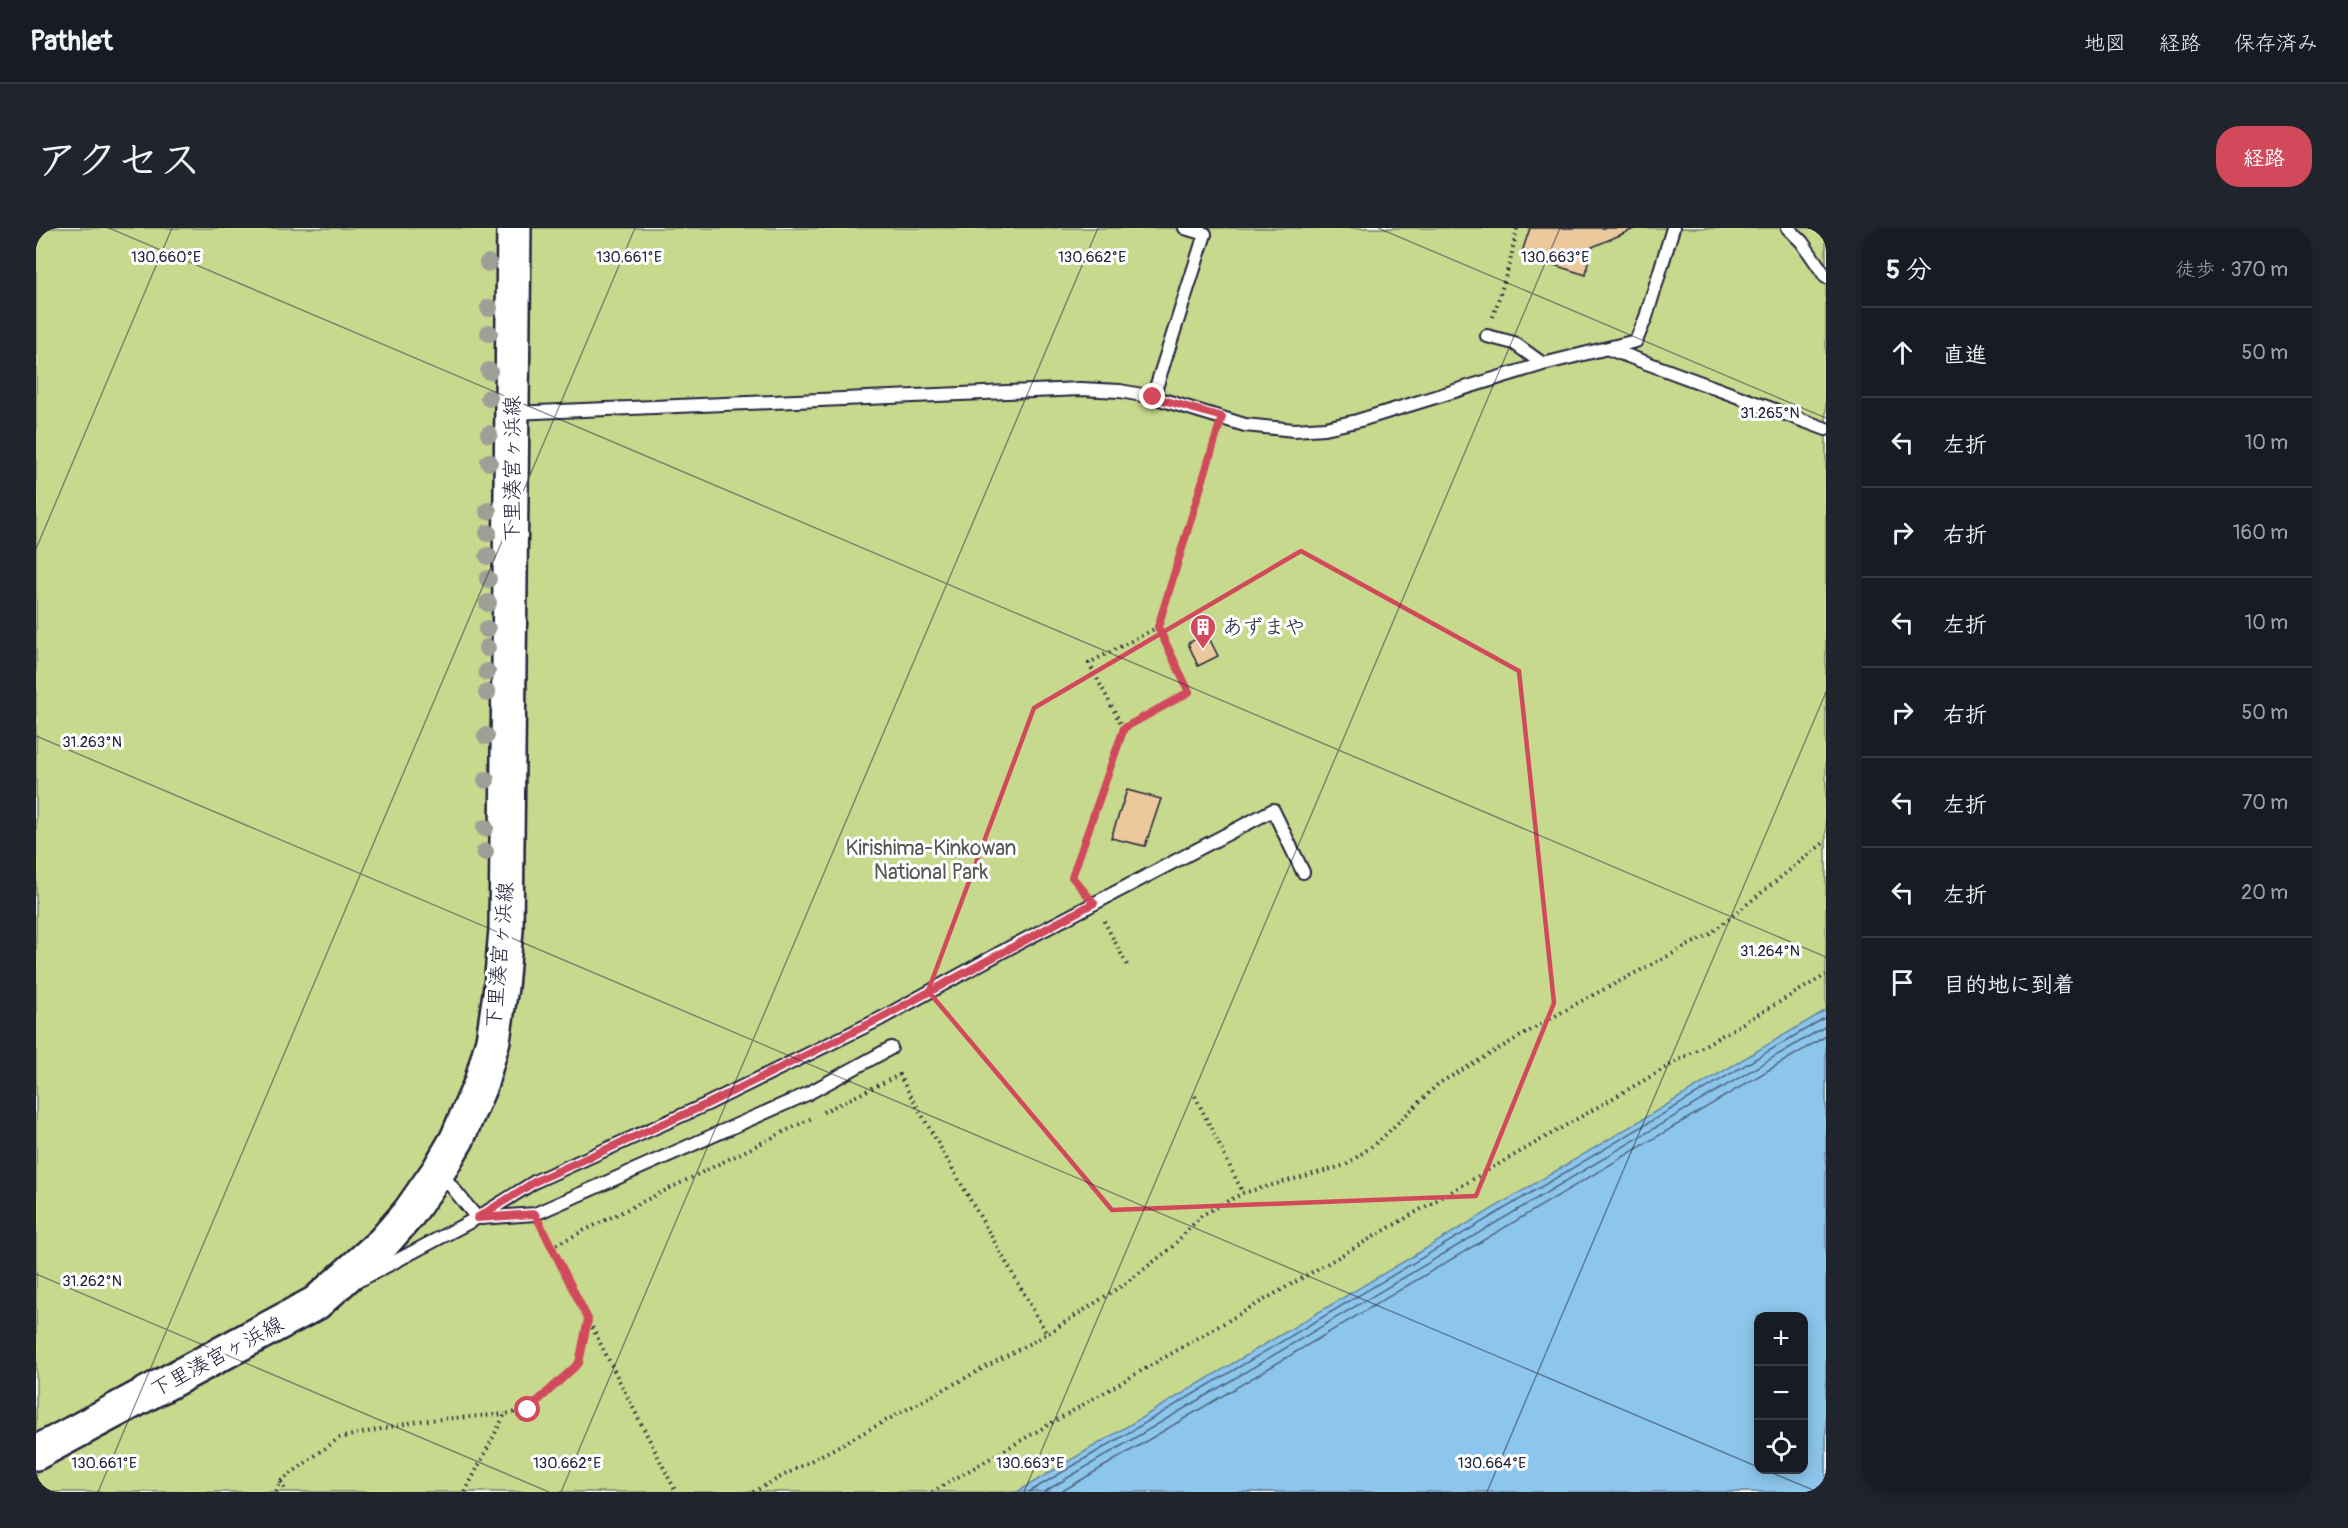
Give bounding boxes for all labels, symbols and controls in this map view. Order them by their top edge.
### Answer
text: Pathlet [30,24,113,59]
text: 地図 [2084,30,2126,57]
text: 経路 [2159,30,2201,57]
text: 保存済み [2234,30,2318,57]
button: 経路 [2216,126,2312,187]
text: アクセス [36,135,201,187]
text: 130.660°E [131,248,201,267]
text: 130.661°E [596,248,662,267]
text: 130.662°E [1058,248,1126,267]
text: 130.663°E [1521,248,1589,267]
text: 5 分 [1886,254,1932,286]
text: 徒歩 · 370 m [2175,257,2288,282]
icon: ahead [1886,336,1919,369]
text: 50 m [2241,340,2288,365]
text: 直進 [1943,341,1987,369]
route end [1139,383,1165,409]
street label: 下里湊宮ヶ浜線 [499,396,526,543]
text: 31.265°N [1740,404,1800,423]
icon: left [1886,426,1919,459]
text: 10 m [2244,430,2288,455]
text: 左折 [1943,431,1987,459]
icon: right [1886,516,1919,549]
text: 160 m [2233,520,2288,545]
text: 右折 [1943,521,1987,549]
icon: left [1886,606,1919,639]
text: 10 m [2244,610,2288,635]
text: 左折 [1943,611,1987,639]
building icon: あずまや [1188,612,1218,650]
place label: あずまや [1222,614,1306,641]
icon: right [1886,696,1919,729]
text: 50 m [2241,700,2288,725]
text: 右折 [1943,701,1987,729]
text: 31.263°N [62,733,122,752]
icon: left [1886,786,1919,819]
text: 70 m [2242,790,2288,815]
text: 左折 [1943,791,1987,819]
park label: Kirishima-Kinkowan National Park [846,835,1016,886]
icon: left [1886,876,1919,909]
text: 20 m [2241,880,2288,905]
street label: 下里湊宮ヶ浜線 [480,881,520,1029]
text: 左折 [1943,881,1987,909]
text: 31.264°N [1740,942,1800,961]
icon: arrive [1886,966,1919,999]
text: 目的地に到着 [1943,971,2075,999]
text: 31.262°N [62,1272,122,1291]
street label: 下里湊宮ヶ浜線 [146,1311,288,1403]
map controls [1754,1312,1808,1474]
button: + [1754,1312,1808,1366]
button: − [1754,1366,1808,1420]
route start [514,1396,540,1422]
button: locate [1754,1420,1808,1474]
text: 130.661°E [71,1454,137,1473]
text: 130.662°E [533,1454,601,1473]
text: 130.663°E [996,1454,1064,1473]
text: 130.664°E [1458,1454,1526,1473]

